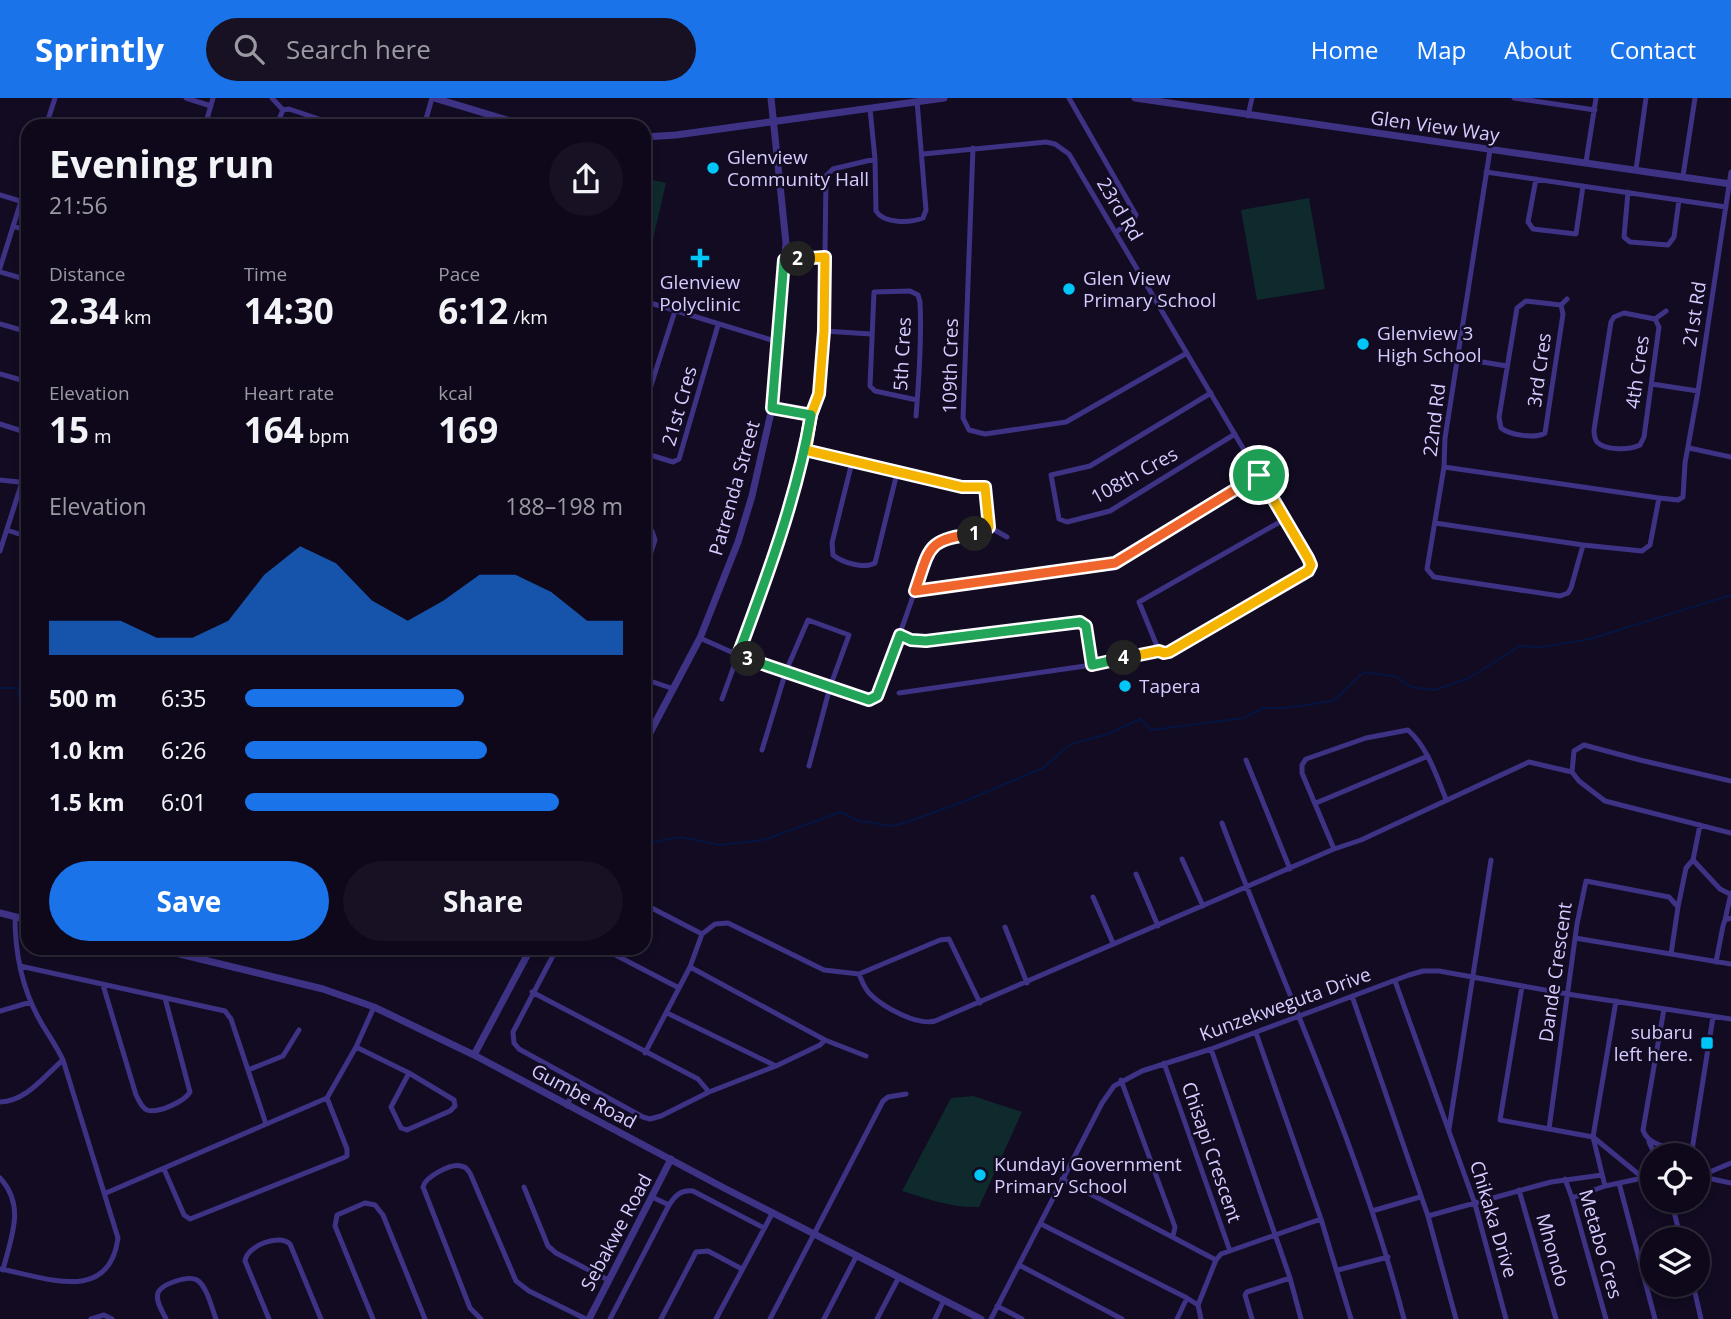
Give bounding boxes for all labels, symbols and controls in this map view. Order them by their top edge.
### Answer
search box [206,18,696,81]
text: Sprintly [35,27,164,72]
icon: search [230,30,268,68]
text: Search here [286,31,431,67]
text: Home [1311,33,1379,66]
text: Map [1417,33,1466,66]
text: About [1504,33,1572,66]
text: Contact [1610,33,1696,66]
street label: Glen View Way [1369,104,1502,148]
text: Evening run [49,137,274,189]
button: share [549,142,623,216]
place label: Glenview Community Hall [727,144,869,192]
marker: Glenview Community Hall [705,160,721,176]
street label: 23rd Rd [1091,173,1149,245]
text: 21:56 [49,189,108,221]
pin: 2 [780,242,816,276]
text: 2 [792,245,803,271]
marker: Glenview Polyclinic [690,248,710,268]
text: Distance [49,261,125,287]
text: Time [244,261,287,287]
text: Pace [438,261,480,287]
place label: Glen View Primary School [1083,265,1216,313]
place label: Glenview Polyclinic [659,269,741,317]
street label: 21st Rd [1676,279,1712,349]
marker: Glen View Primary School [1061,281,1077,297]
text: 2.34 [49,287,119,334]
text: 14:30 [244,287,334,334]
text: 6:12 [438,287,508,334]
text: km [119,304,152,330]
text: /km [508,304,548,330]
street label: 5th Cres [887,317,917,391]
street label: 109th Cres [936,318,964,414]
place label: Glenview 3 High School [1377,320,1482,368]
street label: 3rd Cres [1521,331,1557,409]
street label: 4th Cres [1619,334,1655,410]
marker: Glenview 3 High School [1355,336,1371,352]
street label: 21st Cres [655,363,703,449]
text: Elevation [49,380,130,406]
text: Heart rate [244,380,334,406]
text: kcal [438,380,473,406]
street label: 22nd Rd [1417,382,1451,458]
text: 15 [49,406,89,453]
text: 164 [244,406,304,453]
text: 169 [438,406,498,453]
street label: Patrenda Street [702,417,766,558]
text: m [89,423,112,449]
text: bpm [304,423,349,449]
street label: 108th Cres [1086,440,1182,510]
pin [1229,445,1289,505]
icon: arrive [1240,456,1278,494]
text: Elevation [49,490,147,522]
text: 188–198 m [505,490,623,522]
pin: 1 [958,516,992,551]
text: 1 [969,520,980,546]
pin: 4 [1106,640,1142,676]
pin: 3 [730,642,766,676]
text: 4 [1118,644,1129,670]
text: 3 [742,645,753,671]
place label: Tapera [1139,673,1201,699]
marker: Tapera [1117,678,1133,694]
text: 500 m [49,682,117,714]
text: 6:35 [161,682,207,714]
text: 1.0 km [49,734,125,766]
text: 6:26 [161,734,207,766]
text: 1.5 km [49,786,125,818]
text: 6:01 [161,786,207,818]
button: Save [49,861,329,941]
button: Share [343,861,623,941]
street label: Dande Crescent [1532,900,1578,1044]
street label: Kunzekweguta Drive [1196,961,1374,1047]
place label: subaru left here. [1614,1019,1693,1067]
marker: subaru left here. [1699,1035,1715,1051]
street label: Gumbe Road [527,1057,641,1135]
street label: Chisapi Crescent [1176,1078,1248,1226]
map controls [1640,1143,1710,1297]
button: locate [1640,1143,1710,1213]
place label: Kundayi Government Primary School [994,1151,1182,1199]
street label: Chikaka Drive [1464,1157,1524,1281]
marker: Kundayi Government Primary School [972,1167,988,1183]
street label: Sebakwe Road [574,1169,658,1295]
street label: Metabo Cres [1573,1186,1629,1302]
street label: Mhondo [1530,1210,1576,1290]
button: layers [1640,1227,1710,1297]

